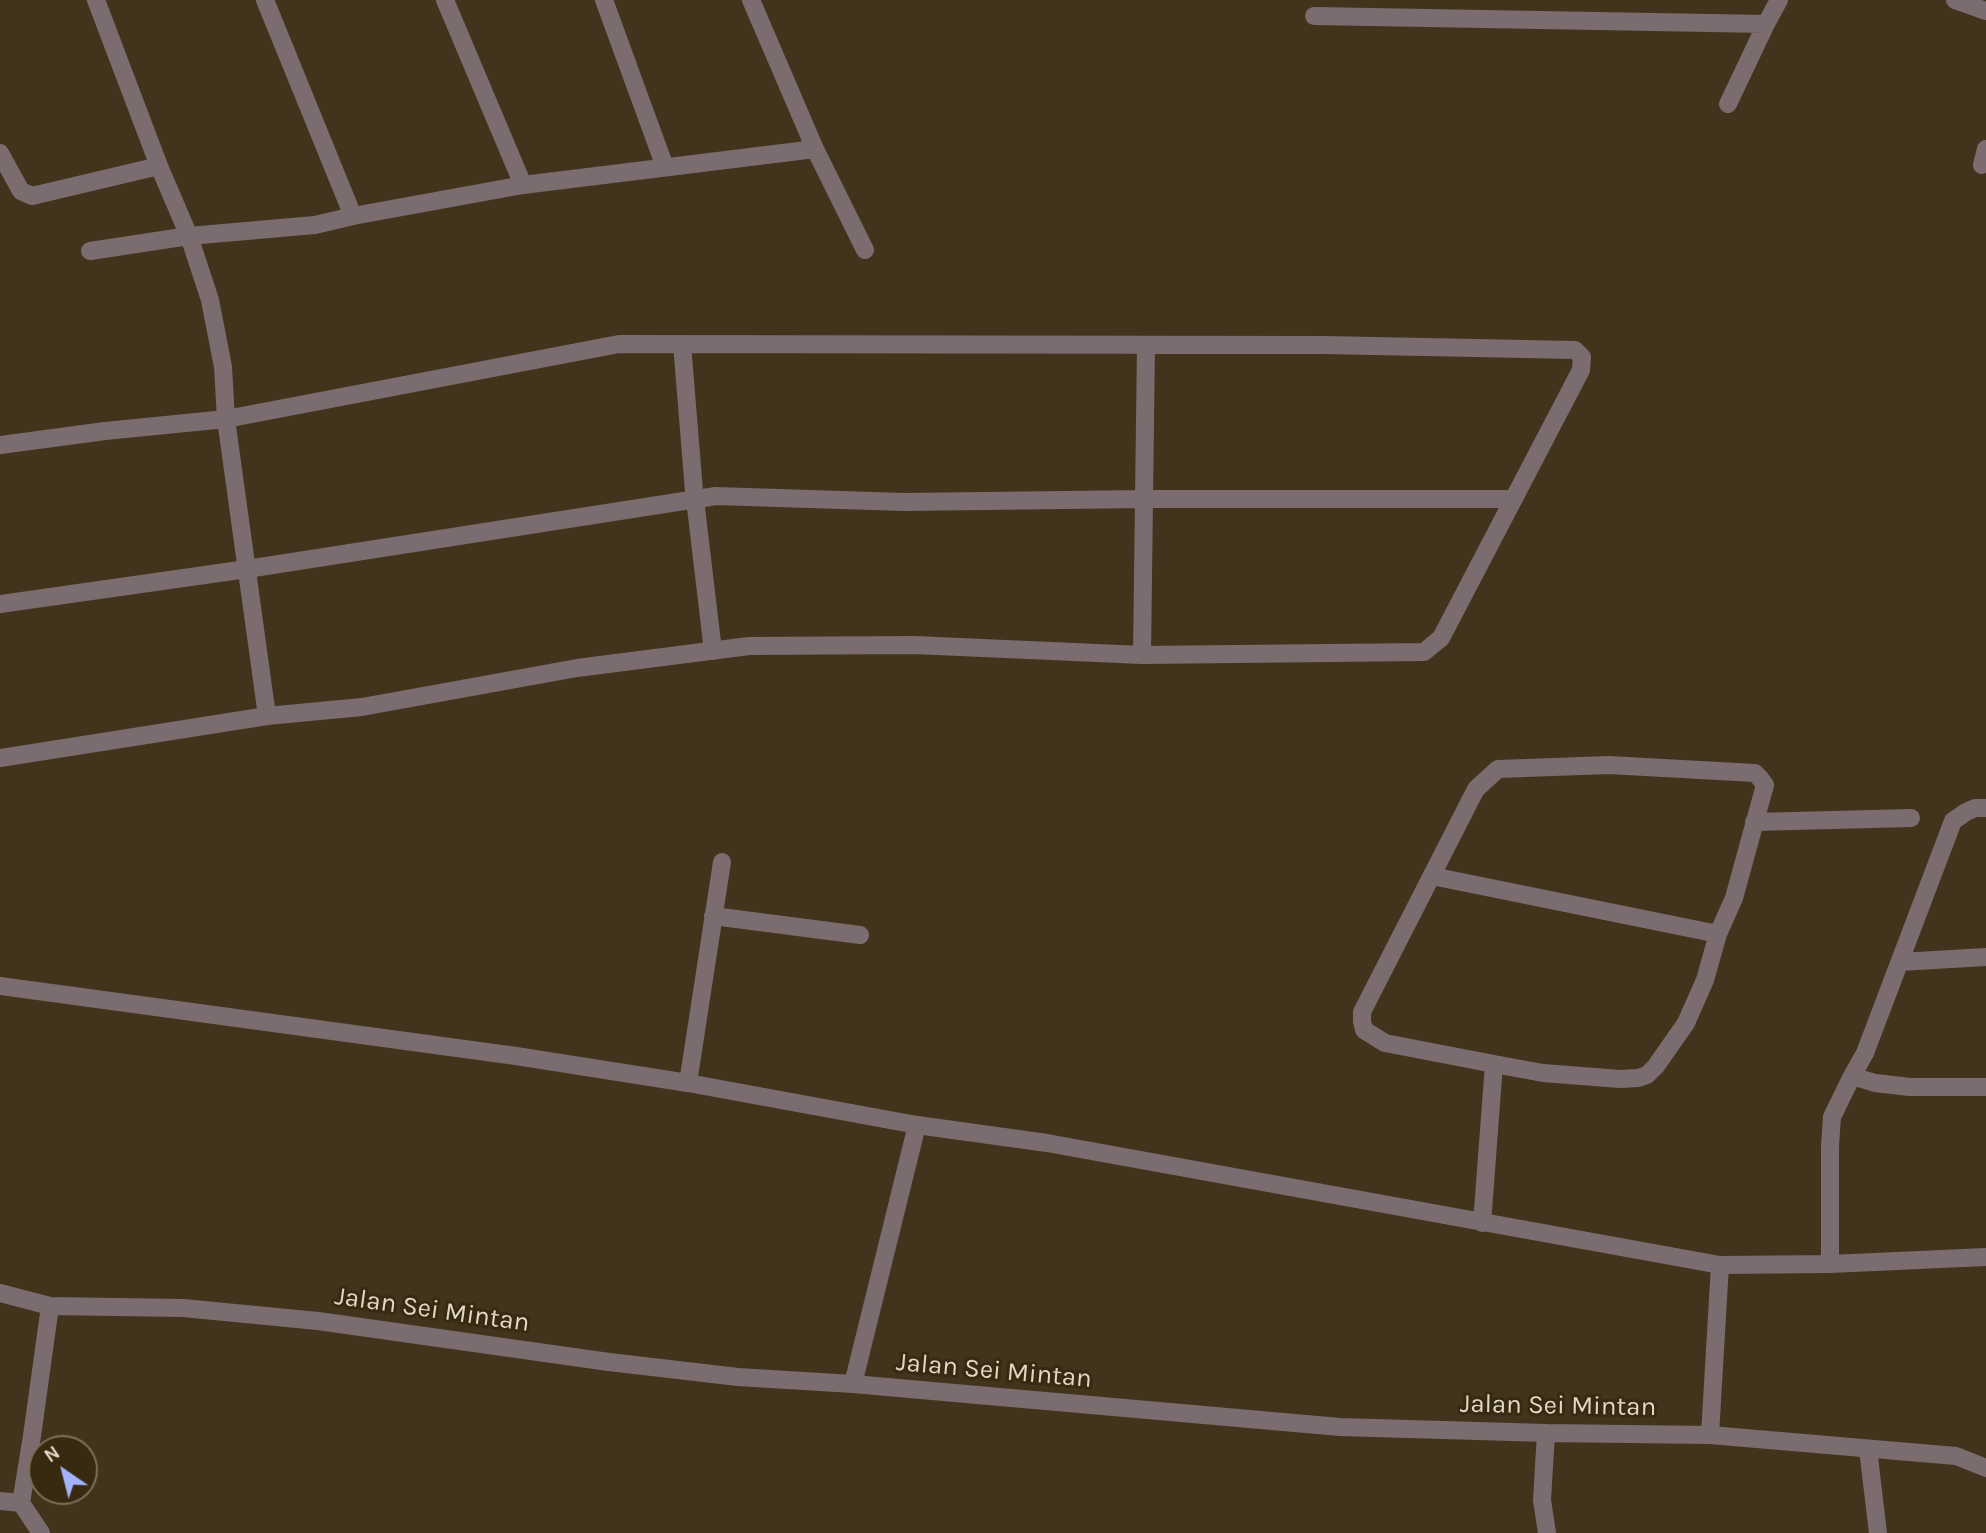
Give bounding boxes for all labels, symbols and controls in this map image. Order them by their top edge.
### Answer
street label: Jalan Sei Mintan [333,1281,531,1339]
street label: Jalan Sei Mintan [895,1347,1093,1395]
street label: Jalan Sei Mintan [1459,1389,1657,1423]
north arrow [28,1435,98,1505]
text: N [40,1442,64,1467]

